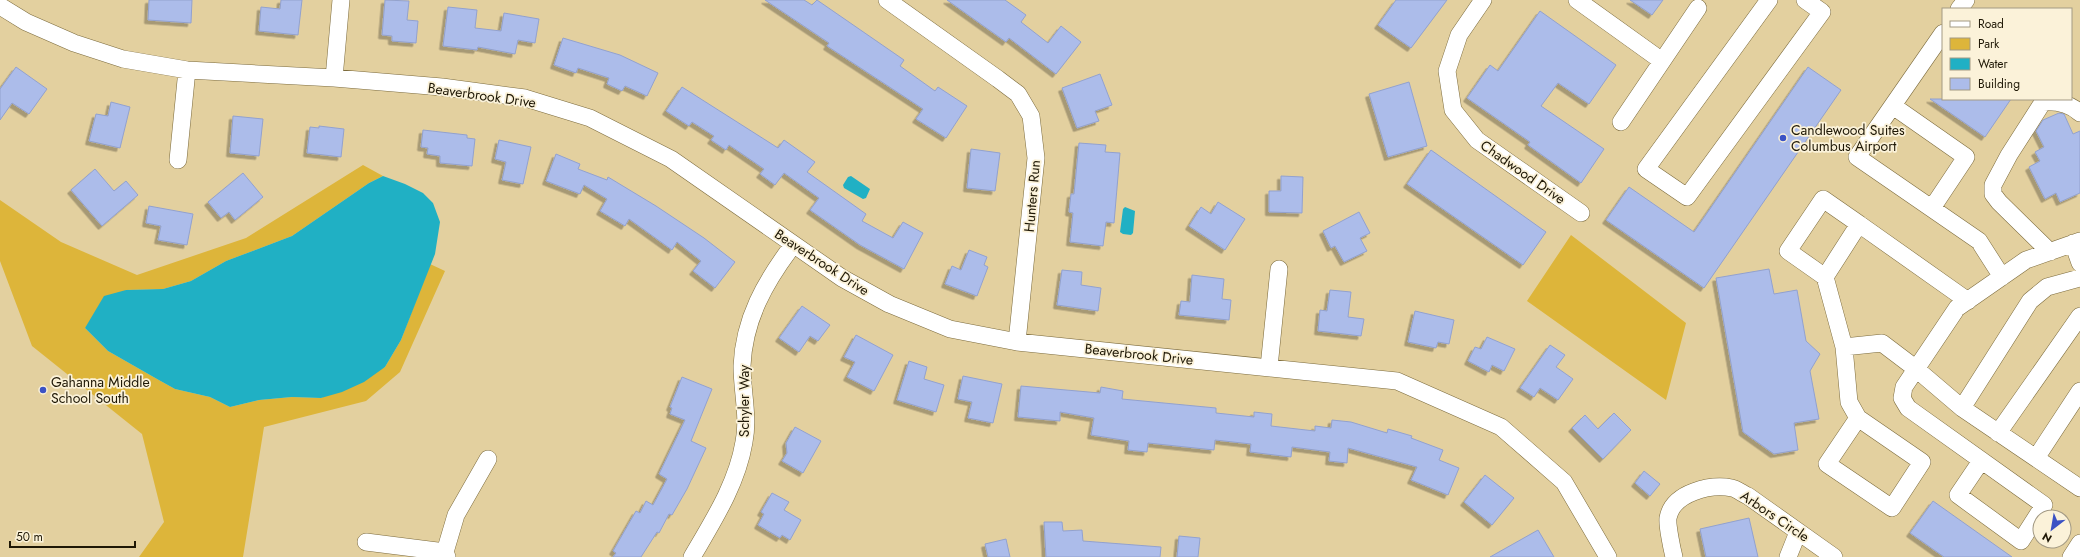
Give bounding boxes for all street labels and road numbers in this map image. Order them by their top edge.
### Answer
street label: Beaverbrook Drive [427,78,537,112]
street label: Chadwood Drive [1476,135,1570,209]
street label: Hunters Run [1019,159,1045,233]
street label: Beaverbrook Drive [771,224,873,300]
street label: Beaverbrook Drive [1084,338,1194,370]
street label: Schyler Way [734,364,754,437]
street label: Arbors Circle [1737,486,1813,546]

